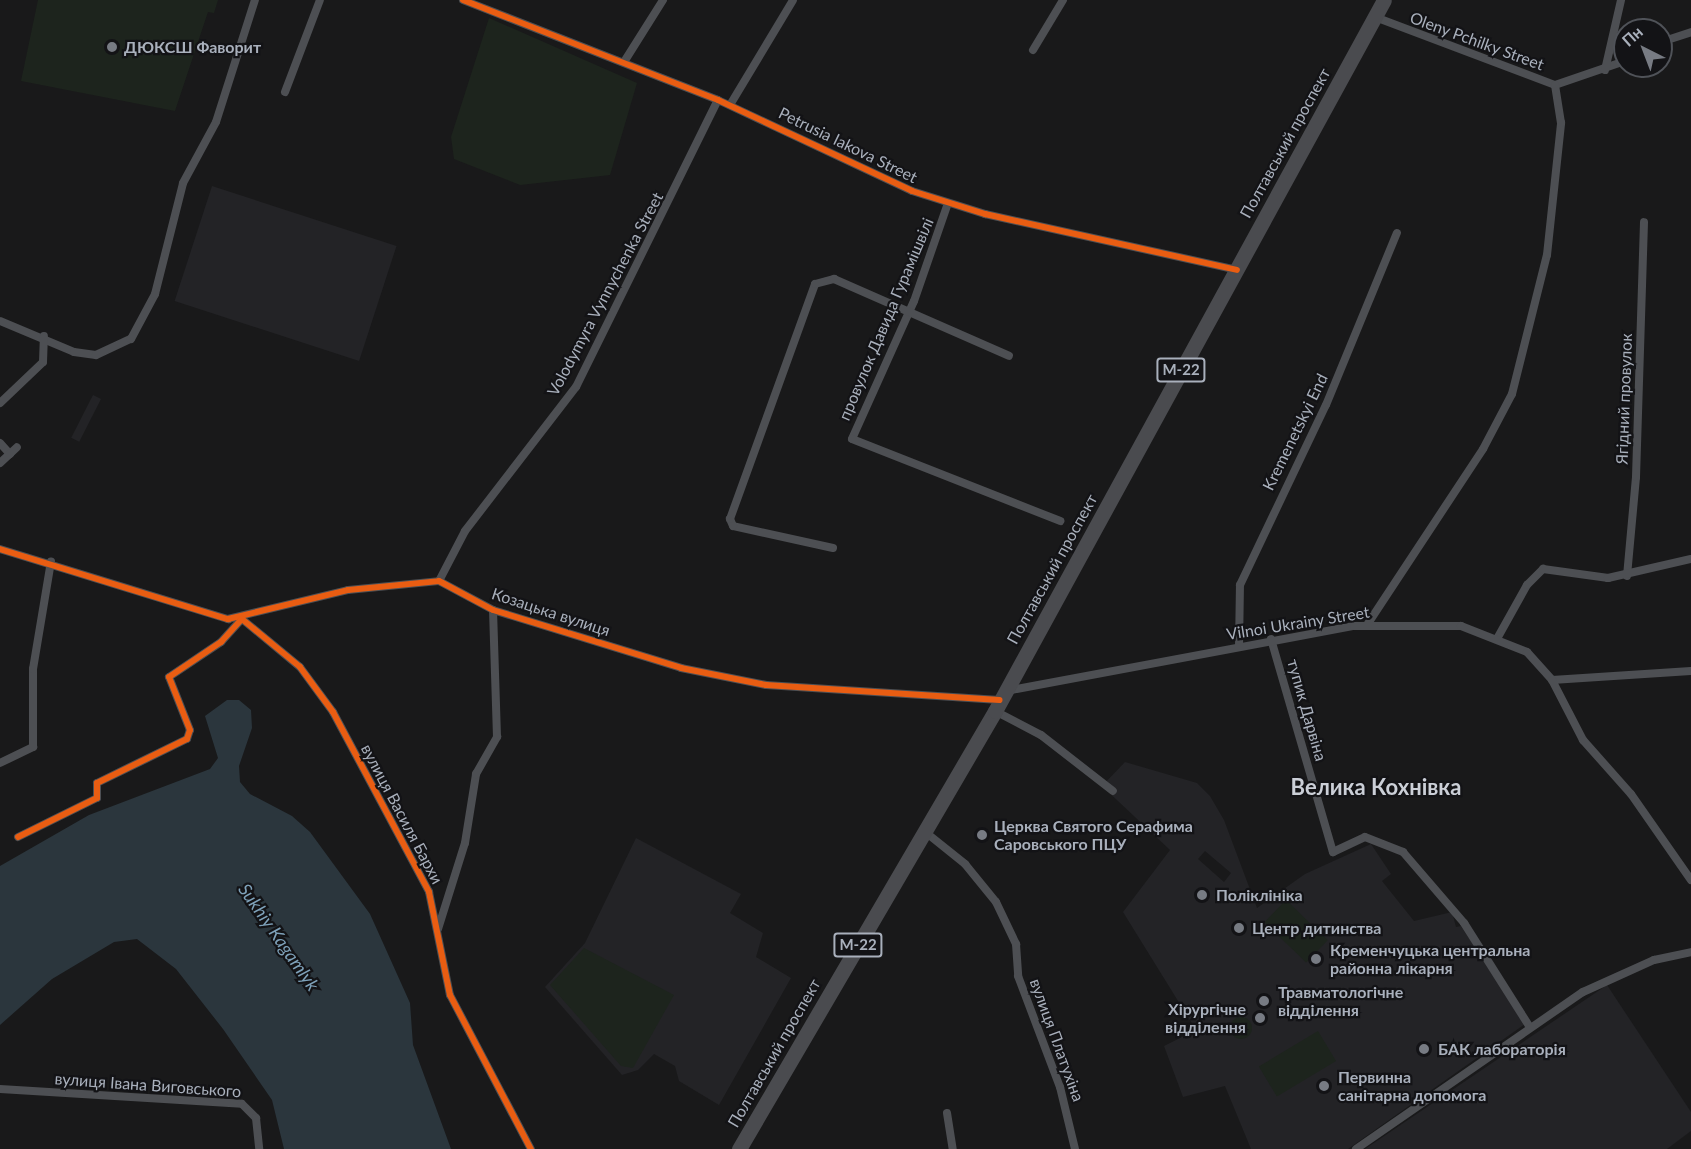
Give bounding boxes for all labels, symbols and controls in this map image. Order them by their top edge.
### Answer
street label: Oleny Pchilky Street [1407,8,1547,74]
north arrow [1613,18,1673,78]
text: Пн [1618,22,1646,50]
place label: ДЮКСШ Фаворит [124,37,261,57]
marker: ДЮКСШ Фаворит [105,40,119,54]
street label: Полтавський проспект [1236,65,1334,221]
street label: Petrusia Iakova Street [776,103,920,187]
street label: Volodymyra Vynnychenka Street [543,189,667,399]
street label: провулок Давида Гурамішвілі [835,215,937,423]
street label: Ягідний провулок [1612,333,1636,465]
road number: М-22 [1156,358,1206,382]
street label: Kremenetskyi End [1258,371,1332,493]
street label: Полтавський проспект [1003,491,1101,647]
street label: Козацька вулиця [489,584,613,640]
street label: Vilnoi Ukrainy Street [1225,602,1371,644]
street label: тупик Дарвіна [1283,657,1331,763]
street label: вулиця Василя Бархи [357,741,447,887]
district label: Велика Кохнівка [1291,774,1461,800]
place label: Церква Святого Серафима Саровського ПЦУ [994,816,1193,854]
marker: Церква Святого Серафима Саровського ПЦУ [975,828,989,842]
water label: Sukhiy Kagamlyk [234,879,324,995]
place label: Поліклініка [1216,885,1303,905]
marker: Поліклініка [1193,886,1211,904]
place label: Центр дитинства [1252,918,1381,938]
marker: Центр дитинства [1230,919,1248,937]
road number: М-22 [832,933,884,957]
place label: Кременчуцька центральна районна лікарня [1330,940,1530,978]
marker: Кременчуцька центральна районна лікарня [1307,950,1325,968]
street label: Полтавський проспект [724,975,824,1131]
street label: вулиця Платухіна [1026,976,1088,1104]
place label: Травматологічне відділення [1278,982,1403,1020]
marker: Травматологічне відділення [1255,992,1273,1010]
place label: Хірургічне відділення [1165,999,1246,1037]
marker: Хірургічне відділення [1251,1009,1269,1027]
place label: БАК лабораторія [1438,1039,1566,1059]
marker: БАК лабораторія [1415,1040,1433,1058]
place label: Первинна санітарна допомога [1338,1067,1486,1105]
street label: вулиця Івана Виговського [54,1069,242,1101]
marker: Первинна санітарна допомога [1315,1077,1333,1095]

